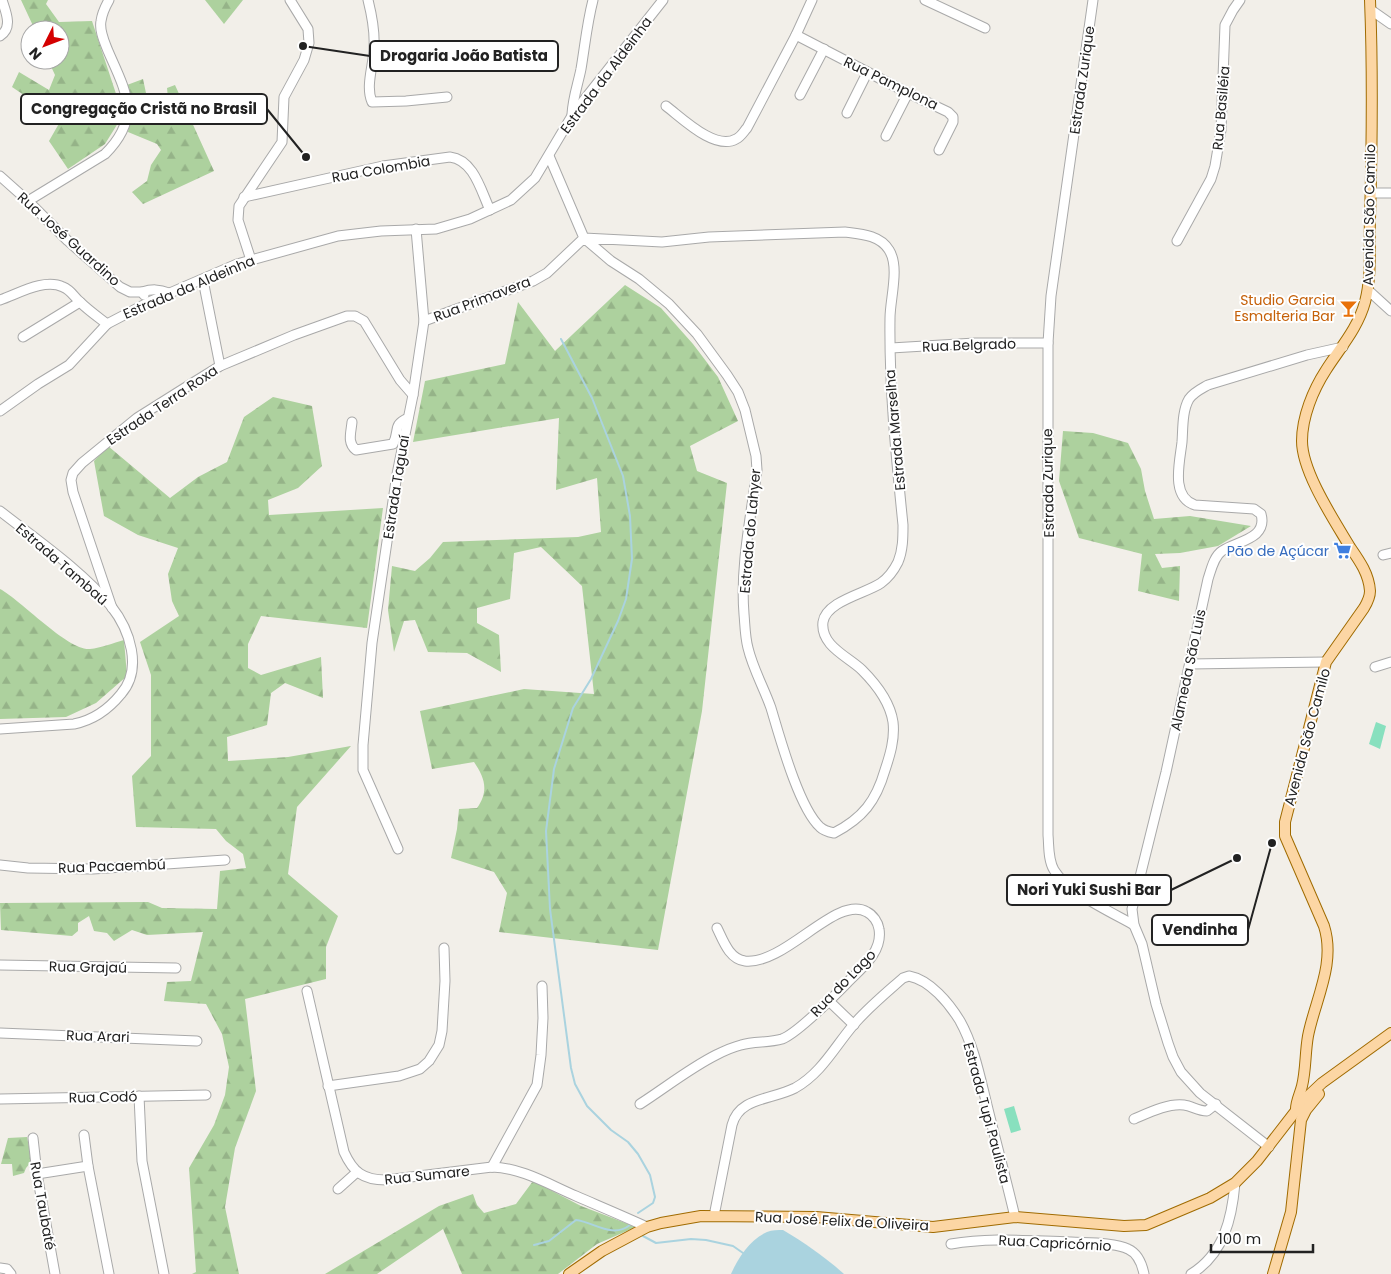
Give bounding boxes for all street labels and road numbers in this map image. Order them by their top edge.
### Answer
street label: Estrada da Aldeinha [555,12,657,138]
street label: Estrada Zurique [1064,24,1100,135]
street label: Rua Pamplona [840,51,942,115]
street label: Rua Basiléia [1207,65,1235,151]
street label: Avenida São Camilo [1358,144,1380,286]
street label: Rua Colombia [330,151,432,187]
street label: Rua José Guardino [13,187,125,291]
street label: Estrada da Aldeinha [120,250,258,324]
street label: Rua Primavera [431,271,533,327]
street label: Rua Belgrado [922,333,1016,357]
street label: Estrada Terra Roxa [102,360,222,450]
street label: Estrada Marselha [880,369,910,491]
street label: Estrada Zurique [1037,428,1059,538]
street label: Estrada Taguaí [378,433,414,541]
street label: Estrada do Lahyer [735,468,765,594]
street label: Estrada Tambaú [12,518,112,610]
street label: Alameda São Luis [1165,607,1211,733]
street label: Avenida São Camilo [1279,666,1335,808]
street label: Rua Pacaembú [58,854,166,878]
street label: Rua do Lago [806,945,880,1021]
street label: Rua Grajaú [49,956,127,978]
street label: Rua Arari [66,1025,130,1047]
street label: Estrada Tupi Paulista [959,1040,1015,1186]
street label: Rua Codó [68,1086,138,1108]
street label: Rua Taubaté [25,1160,61,1252]
street label: Rua Sumare [383,1161,471,1189]
street label: Rua José Felix de Oliveira [754,1206,930,1236]
street label: Rua Capricórnio [998,1230,1112,1256]

